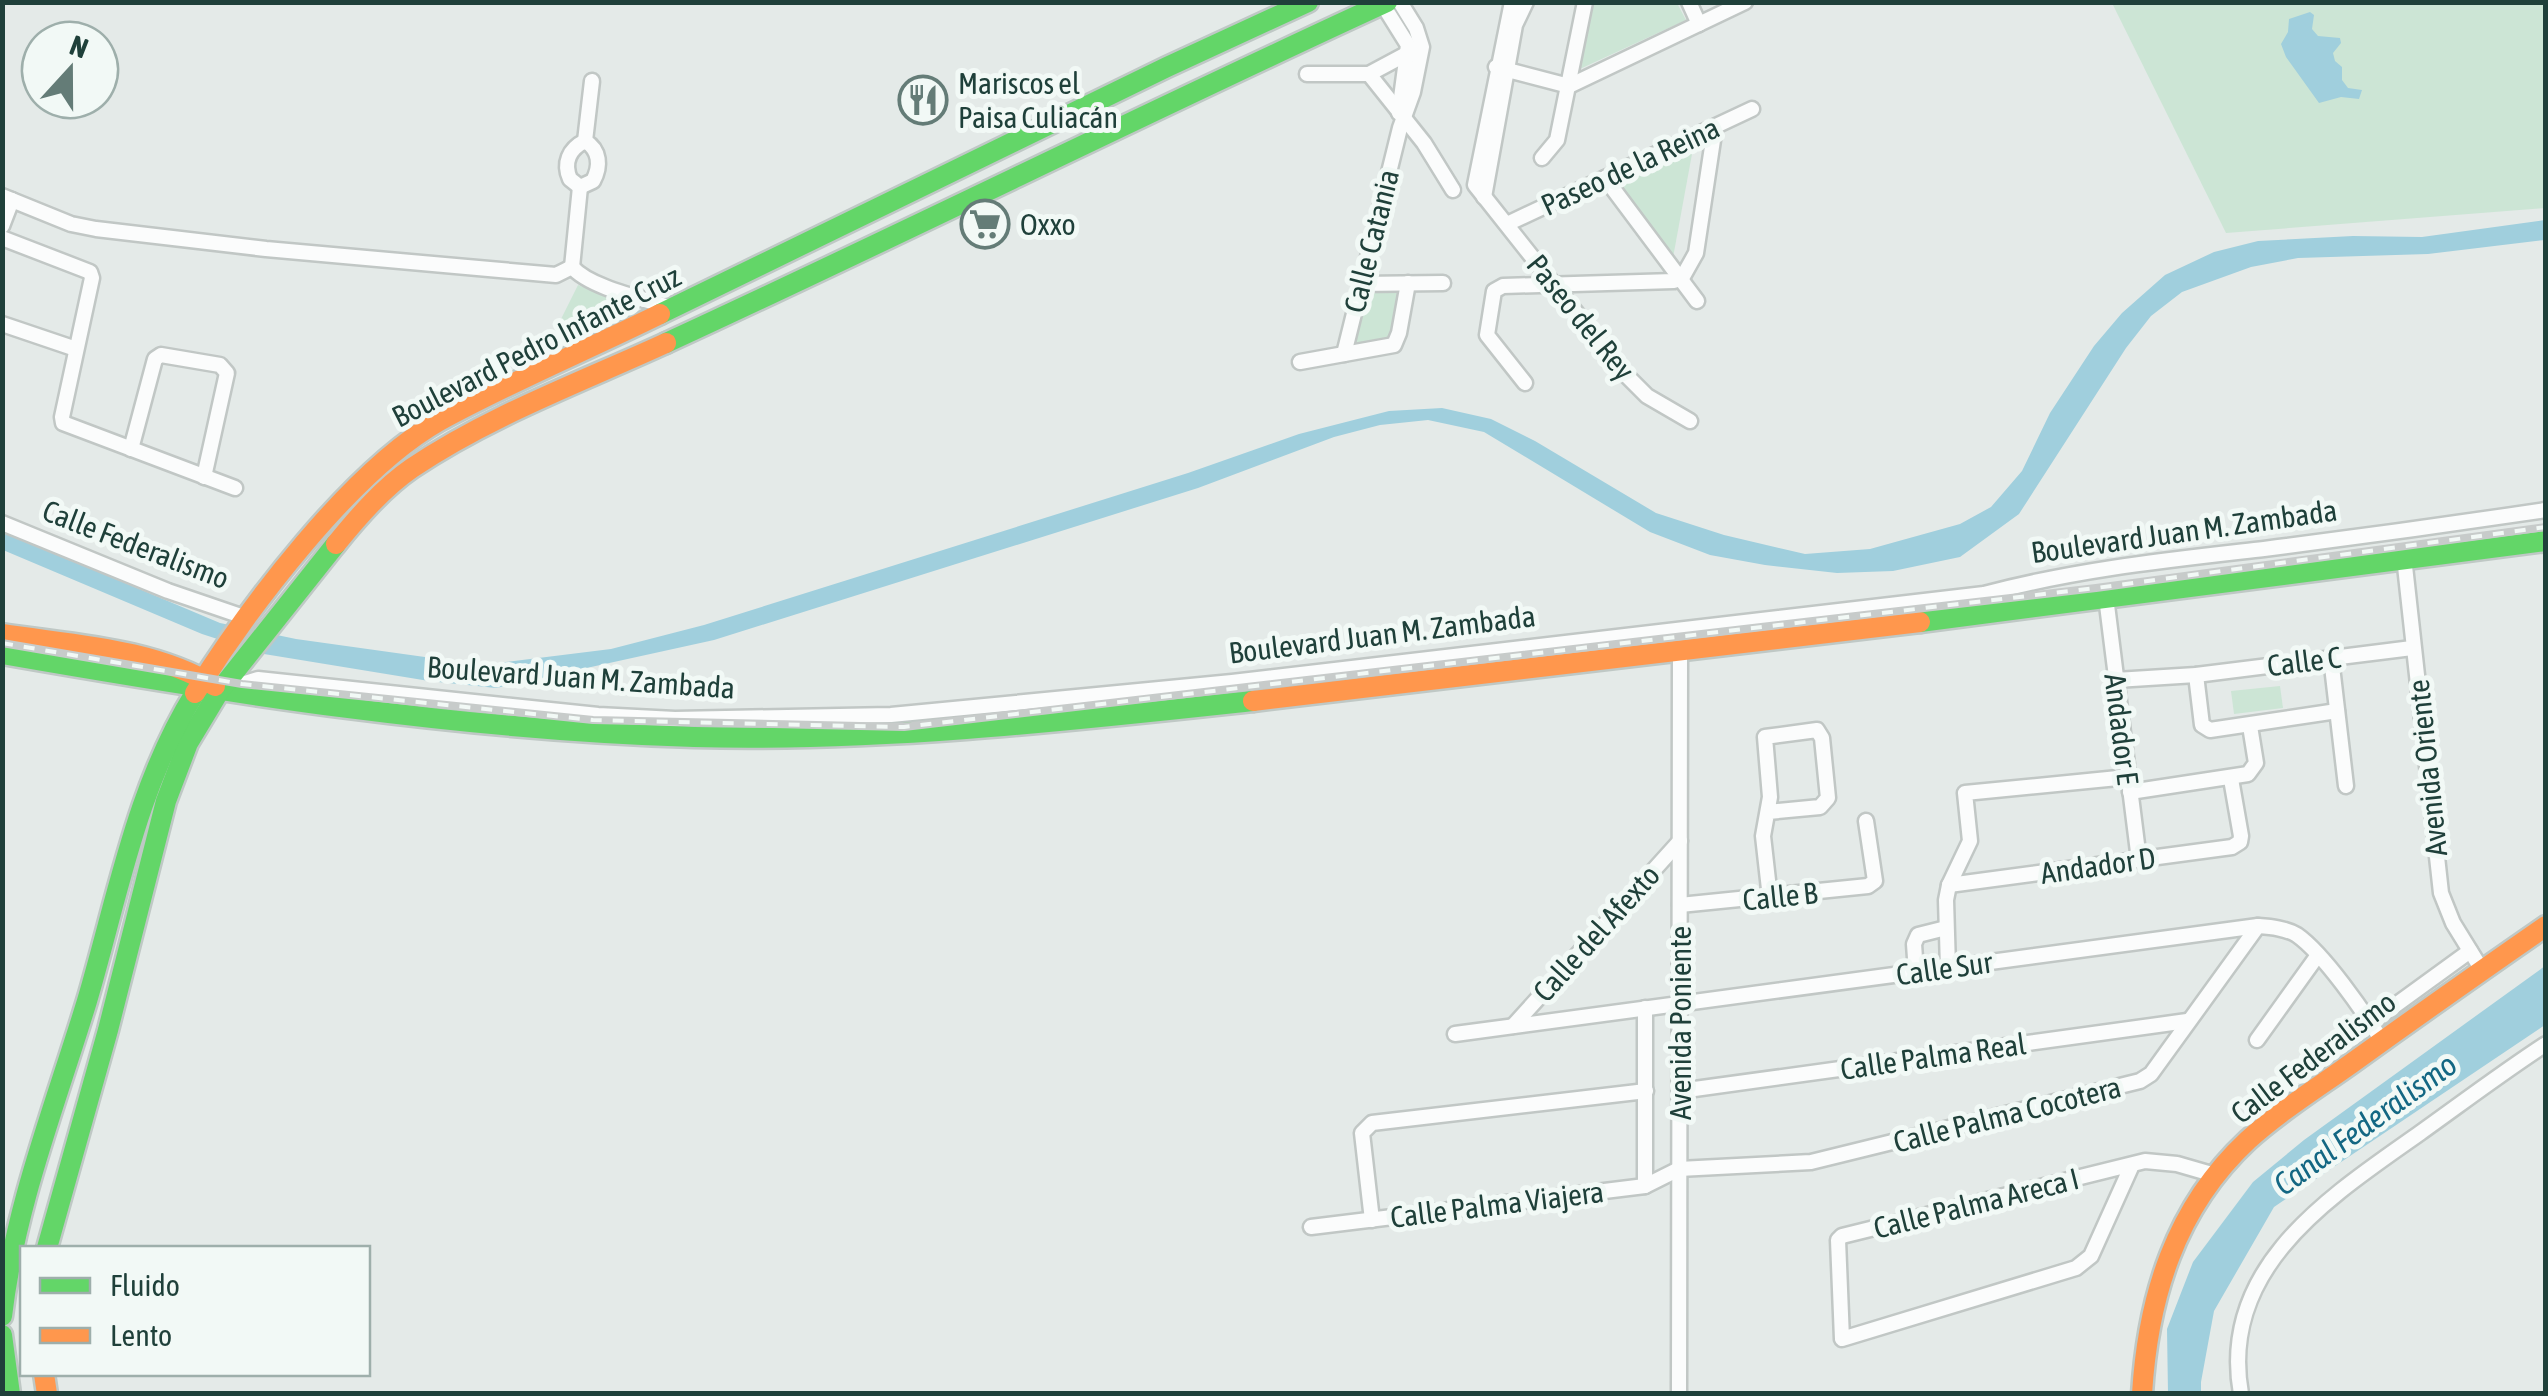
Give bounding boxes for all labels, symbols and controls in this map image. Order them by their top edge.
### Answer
north arrow [20,20,120,120]
text: N [66,29,92,65]
place label: Mariscos el Paisa Culiacán [958,66,1118,134]
restaurant icon: Mariscos el Paisa Culiacán [897,74,949,126]
street label: Paseo de la Reina [1536,110,1724,222]
street label: Calle Catania [1337,166,1405,316]
supermarket icon: Oxxo [959,198,1011,250]
place label: Oxxo [1020,207,1076,241]
street label: Paseo del Rey [1520,248,1642,386]
street label: Boulevard Pedro Infante Cruz [386,258,686,434]
street label: Calle Federalismo [38,493,234,595]
street label: Boulevard Juan M. Zambada [2029,493,2339,569]
street label: Boulevard Juan M. Zambada [1227,598,1537,670]
street label: Calle C [2265,640,2343,682]
street label: Boulevard Juan M. Zambada [426,649,736,705]
street label: Andador E [2098,672,2146,787]
street label: Avenida Oriente [2401,678,2453,858]
street label: Andador D [2038,840,2158,890]
street label: Calle del Afexto [1526,858,1666,1008]
street label: Calle B [1741,875,1819,917]
street label: Avenida Poniente [1663,926,1697,1120]
street label: Calle Sur [1894,944,1995,992]
street label: Calle Federalismo [2224,984,2402,1130]
street label: Calle Palma Real [1838,1026,2028,1086]
water label: Canal Federalismo [2266,1045,2464,1203]
street label: Calle Palma Cocotera [1890,1069,2124,1159]
street label: Calle Palma Areca I [1870,1161,2082,1245]
street label: Calle Palma Viajera [1388,1174,1606,1234]
legend [20,1246,370,1376]
text: Fluido [110,1268,180,1302]
text: Lento [110,1318,172,1352]

